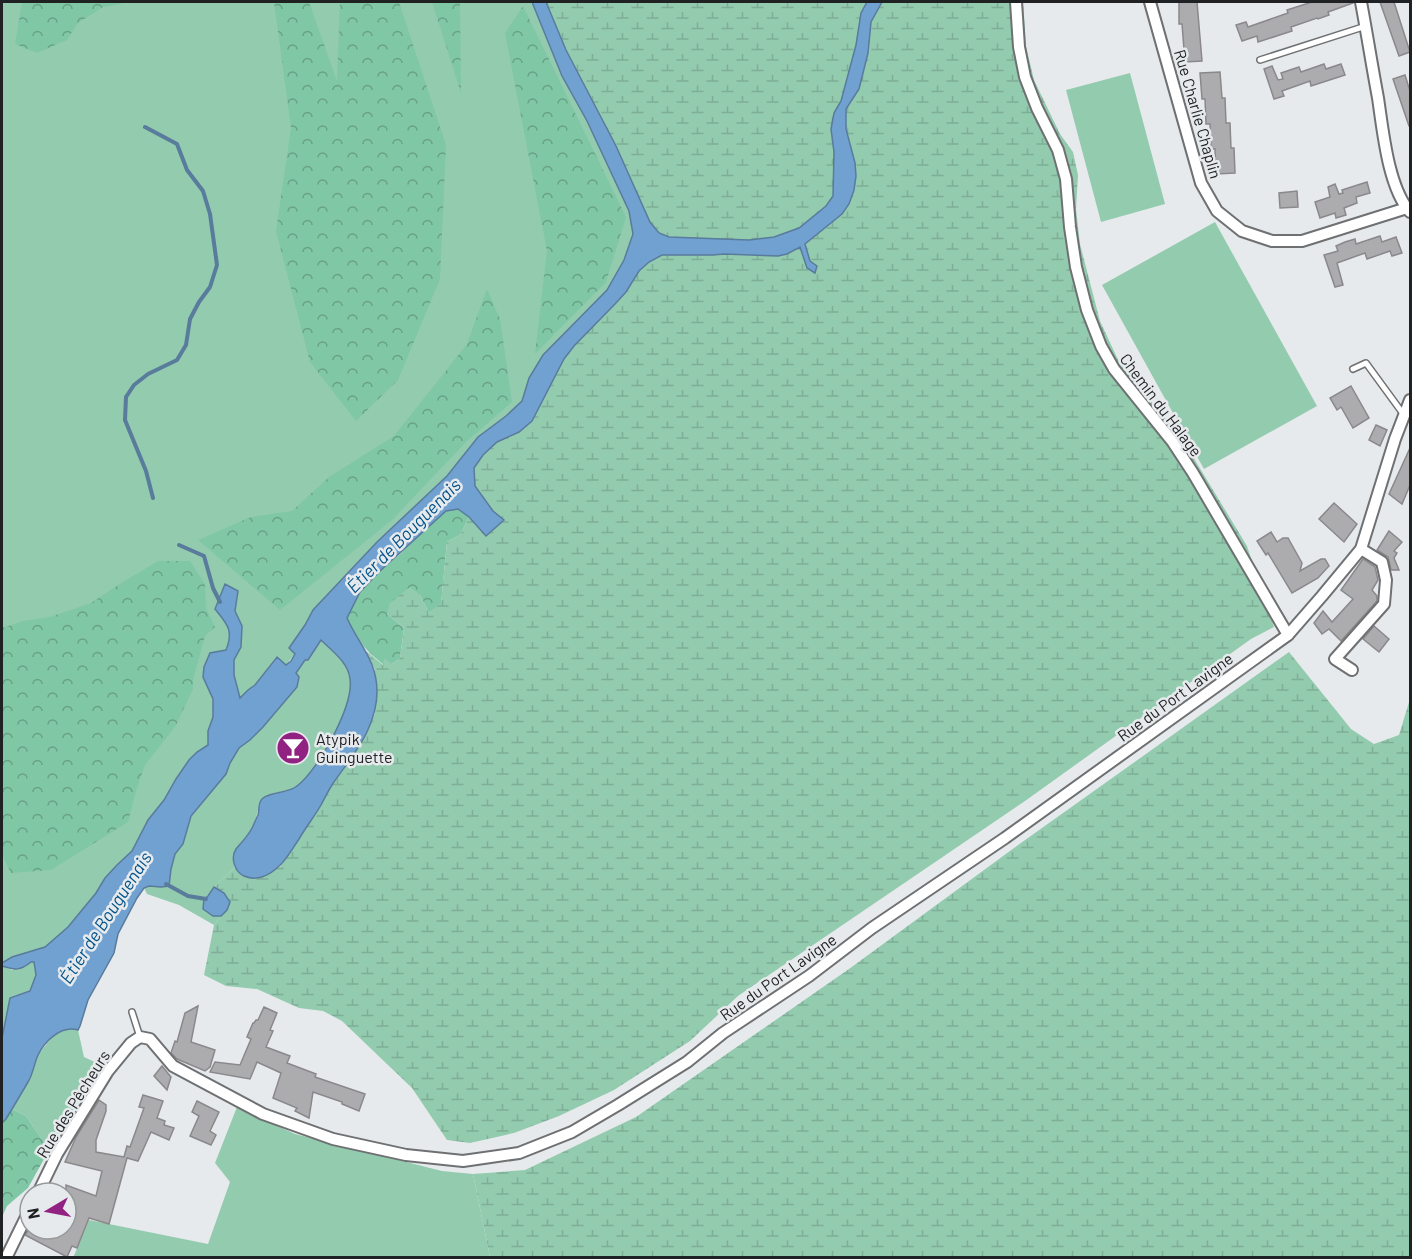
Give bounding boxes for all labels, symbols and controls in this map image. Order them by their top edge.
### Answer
street label: Rue Charlie Chaplin [1171,47,1226,181]
street label: Chemin du Halage [1117,349,1206,460]
water label: Étier de Bouguenais [342,474,465,597]
street label: Rue du Port Lavigne [1113,648,1236,745]
place label: Atypik Guinguette [316,729,393,766]
bar icon: Atypik Guinguette [275,730,311,766]
water label: Étier de Bouguenais [54,848,156,987]
street label: Rue du Port Lavigne [716,929,840,1024]
street label: Rue des Pêcheurs [32,1046,113,1161]
north arrow [18,1181,78,1241]
text: N [22,1207,43,1221]

